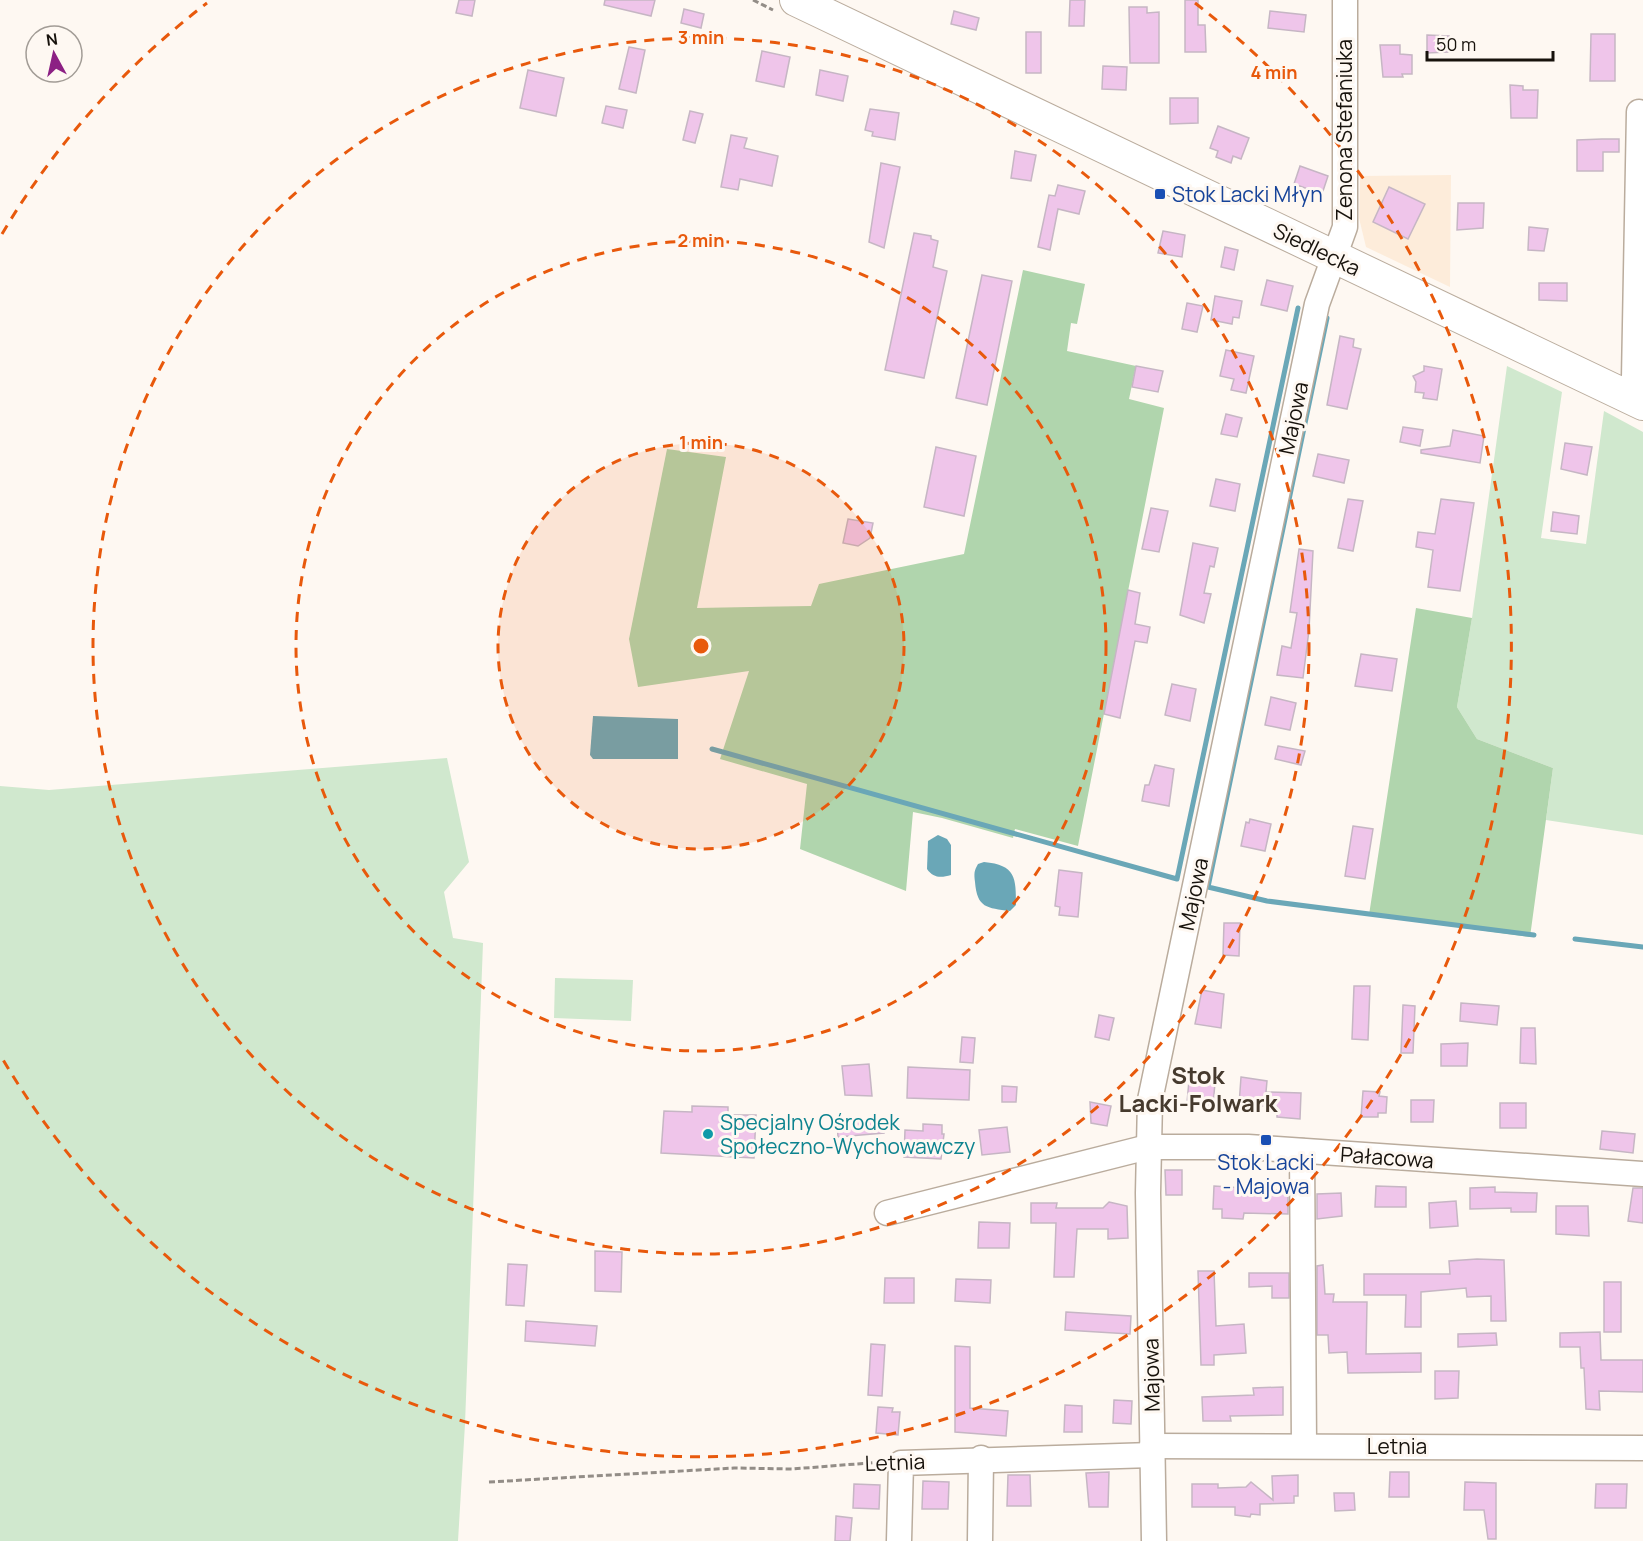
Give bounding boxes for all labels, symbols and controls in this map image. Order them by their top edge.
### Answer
north arrow [24,24,84,84]
scale bar [1427,24,1553,62]
text: 3 min [678,25,724,49]
text: N [45,27,59,51]
text: 50 m [1436,32,1476,56]
street label: Zenona Stefaniuka [1330,39,1358,221]
text: 4 min [1250,60,1298,84]
place label: Stok Lacki Młyn [1172,180,1323,208]
marker: Stok Lacki Młyn [1153,187,1167,201]
street label: Siedlecka [1269,216,1365,282]
text: 2 min [678,228,724,252]
street label: Majowa [1272,379,1314,457]
text: 1 min [679,430,723,454]
centre of rings [691,636,711,656]
street label: Majowa [1172,855,1214,933]
district label: Stok Lacki-Folwark [1119,1058,1278,1119]
place label: Specjalny Ośrodek Społeczno-Wychowawczy [720,1108,975,1160]
marker: Specjalny Ośrodek Społeczno-Wychowawczy [701,1127,715,1141]
marker: Stok Lacki - Majowa [1259,1133,1273,1147]
street label: Pałacowa [1339,1140,1435,1174]
place label: Stok Lacki - Majowa [1217,1148,1315,1200]
street label: Majowa [1136,1338,1166,1412]
street label: Letnia [1367,1432,1427,1460]
street label: Letnia [864,1447,926,1477]

